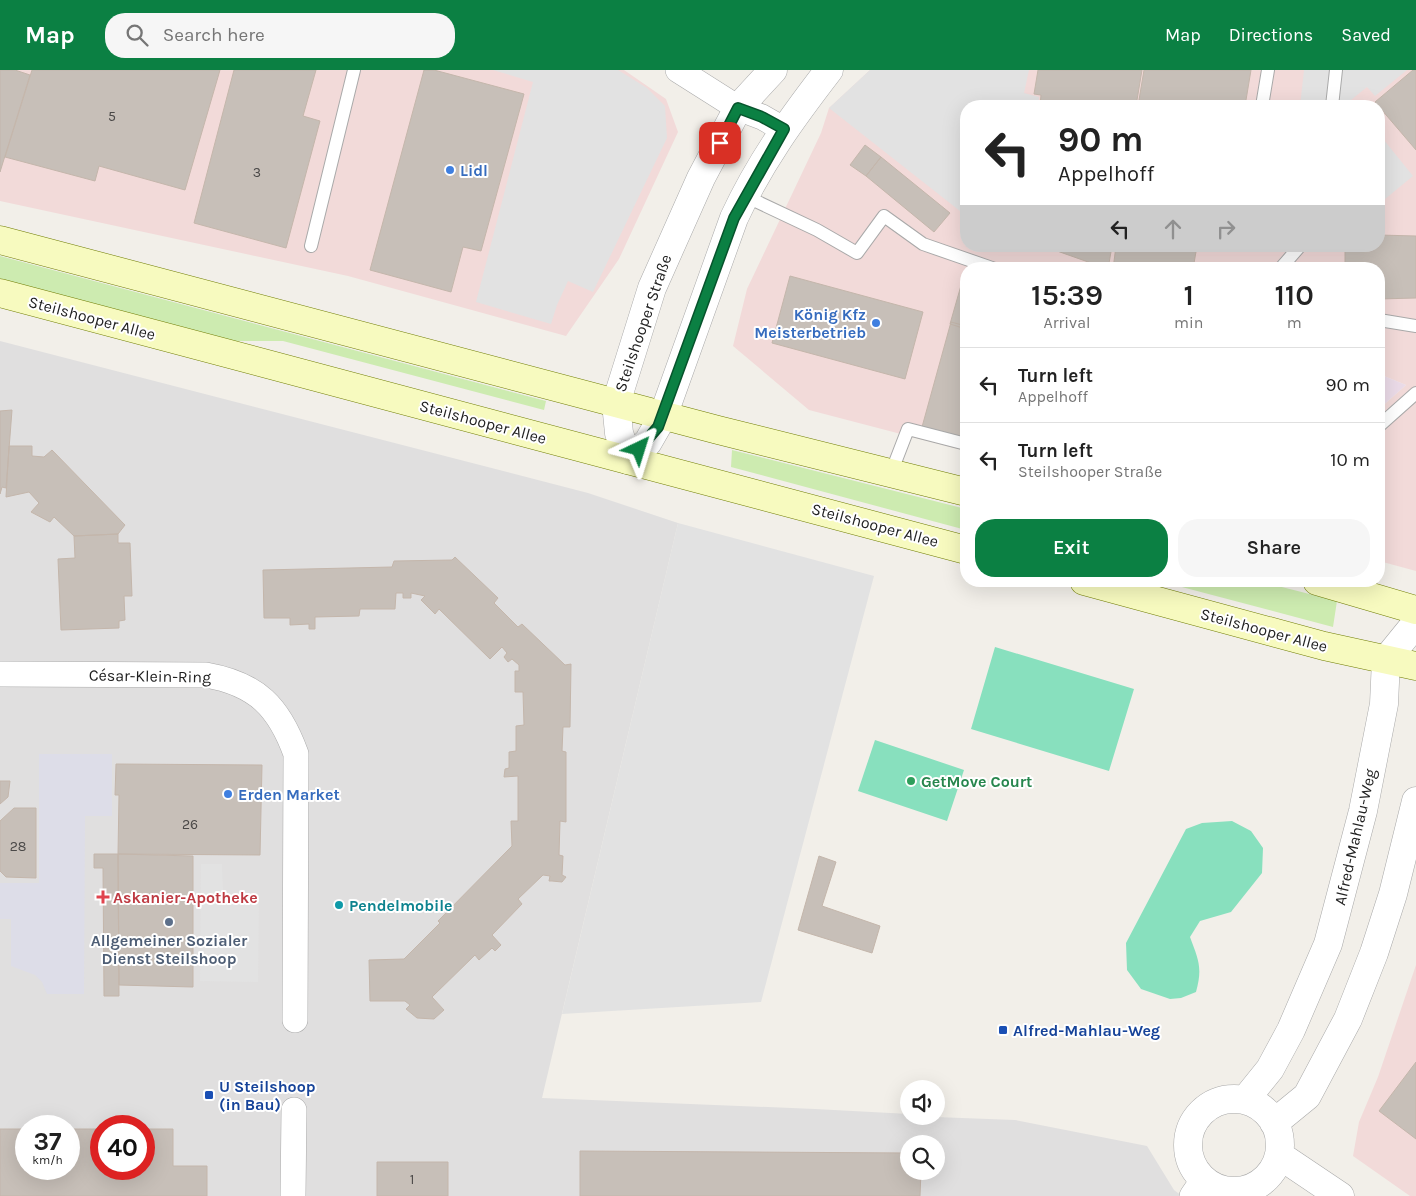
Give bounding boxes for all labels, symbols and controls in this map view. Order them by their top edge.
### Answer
search box [105,13,455,58]
text: Map [25,21,75,49]
icon: search [123,21,151,49]
text: Search here [163,24,265,46]
text: Map [1165,24,1201,46]
text: Directions [1229,24,1313,46]
text: Saved [1341,24,1391,46]
house number: 5 [108,108,116,125]
text: 90 m [1058,119,1144,160]
icon: left [975,120,1040,185]
pin [699,122,741,164]
icon: arrive [706,129,734,157]
place label: Lidl [460,161,488,180]
text: Appelhoff [1058,161,1154,187]
house number: 3 [253,164,261,181]
marker: Lidl [444,164,456,176]
icon: left [1106,215,1134,243]
icon: ahead [1159,215,1187,243]
icon: right [1212,215,1240,243]
street label: Steilshooper Straße [611,252,675,394]
text: 15:39 [1031,277,1103,313]
text: 1 [1183,277,1194,313]
text: 110 [1274,277,1314,313]
street label: Steilshooper Allee [27,292,157,344]
place label: König Kfz Meisterbetrieb [754,305,866,342]
text: Arrival [1044,313,1090,332]
text: min [1174,313,1203,332]
text: m [1287,313,1302,332]
marker: König Kfz Meisterbetrieb [870,317,882,329]
text: Turn left [1018,365,1093,387]
icon: left [975,371,1003,399]
text: 90 m [1325,374,1370,396]
text: Appelhoff [1018,387,1088,406]
street label: Steilshooper Allee [418,396,548,448]
position arrow [612,422,664,474]
text: Turn left [1018,440,1093,462]
icon: left [975,446,1003,474]
text: 10 m [1330,449,1370,471]
text: Steilshooper Straße [1018,462,1162,481]
street label: Steilshooper Allee [810,499,940,551]
button: Exit [975,519,1168,577]
button: Share [1178,519,1370,577]
street label: Steilshooper Allee [1199,604,1329,656]
street label: César-Klein-Ring [89,665,211,687]
street label: Alfred-Mahlau-Weg [1330,767,1380,907]
place label: GetMove Court [921,772,1032,791]
marker: GetMove Court [905,775,917,787]
place label: Erden Market [238,785,340,804]
marker: Erden Market [222,788,234,800]
house number: 26 [182,816,198,833]
house number: 28 [10,838,26,855]
place label: Askanier-Apotheke [113,888,258,907]
marker: Askanier-Apotheke [97,891,109,903]
place label: Pendelmobile [349,896,453,915]
marker: Pendelmobile [333,899,345,911]
marker: Allgemeiner Sozialer Dienst Steilshoop [163,916,175,928]
place label: Allgemeiner Sozialer Dienst Steilshoop [91,931,248,968]
place label: Alfred-Mahlau-Weg [1013,1021,1160,1040]
marker: Alfred-Mahlau-Weg [997,1024,1009,1036]
place label: U Steilshoop (in Bau) [219,1077,316,1114]
map controls [900,1080,945,1180]
button: sound [900,1080,945,1125]
marker: U Steilshoop (in Bau) [203,1089,215,1101]
speed limit sign: 40 [90,1115,155,1180]
text: 37 [33,1127,61,1156]
button: search [900,1135,945,1180]
text: km/h [32,1153,63,1167]
house number: 1 [410,1171,414,1188]

